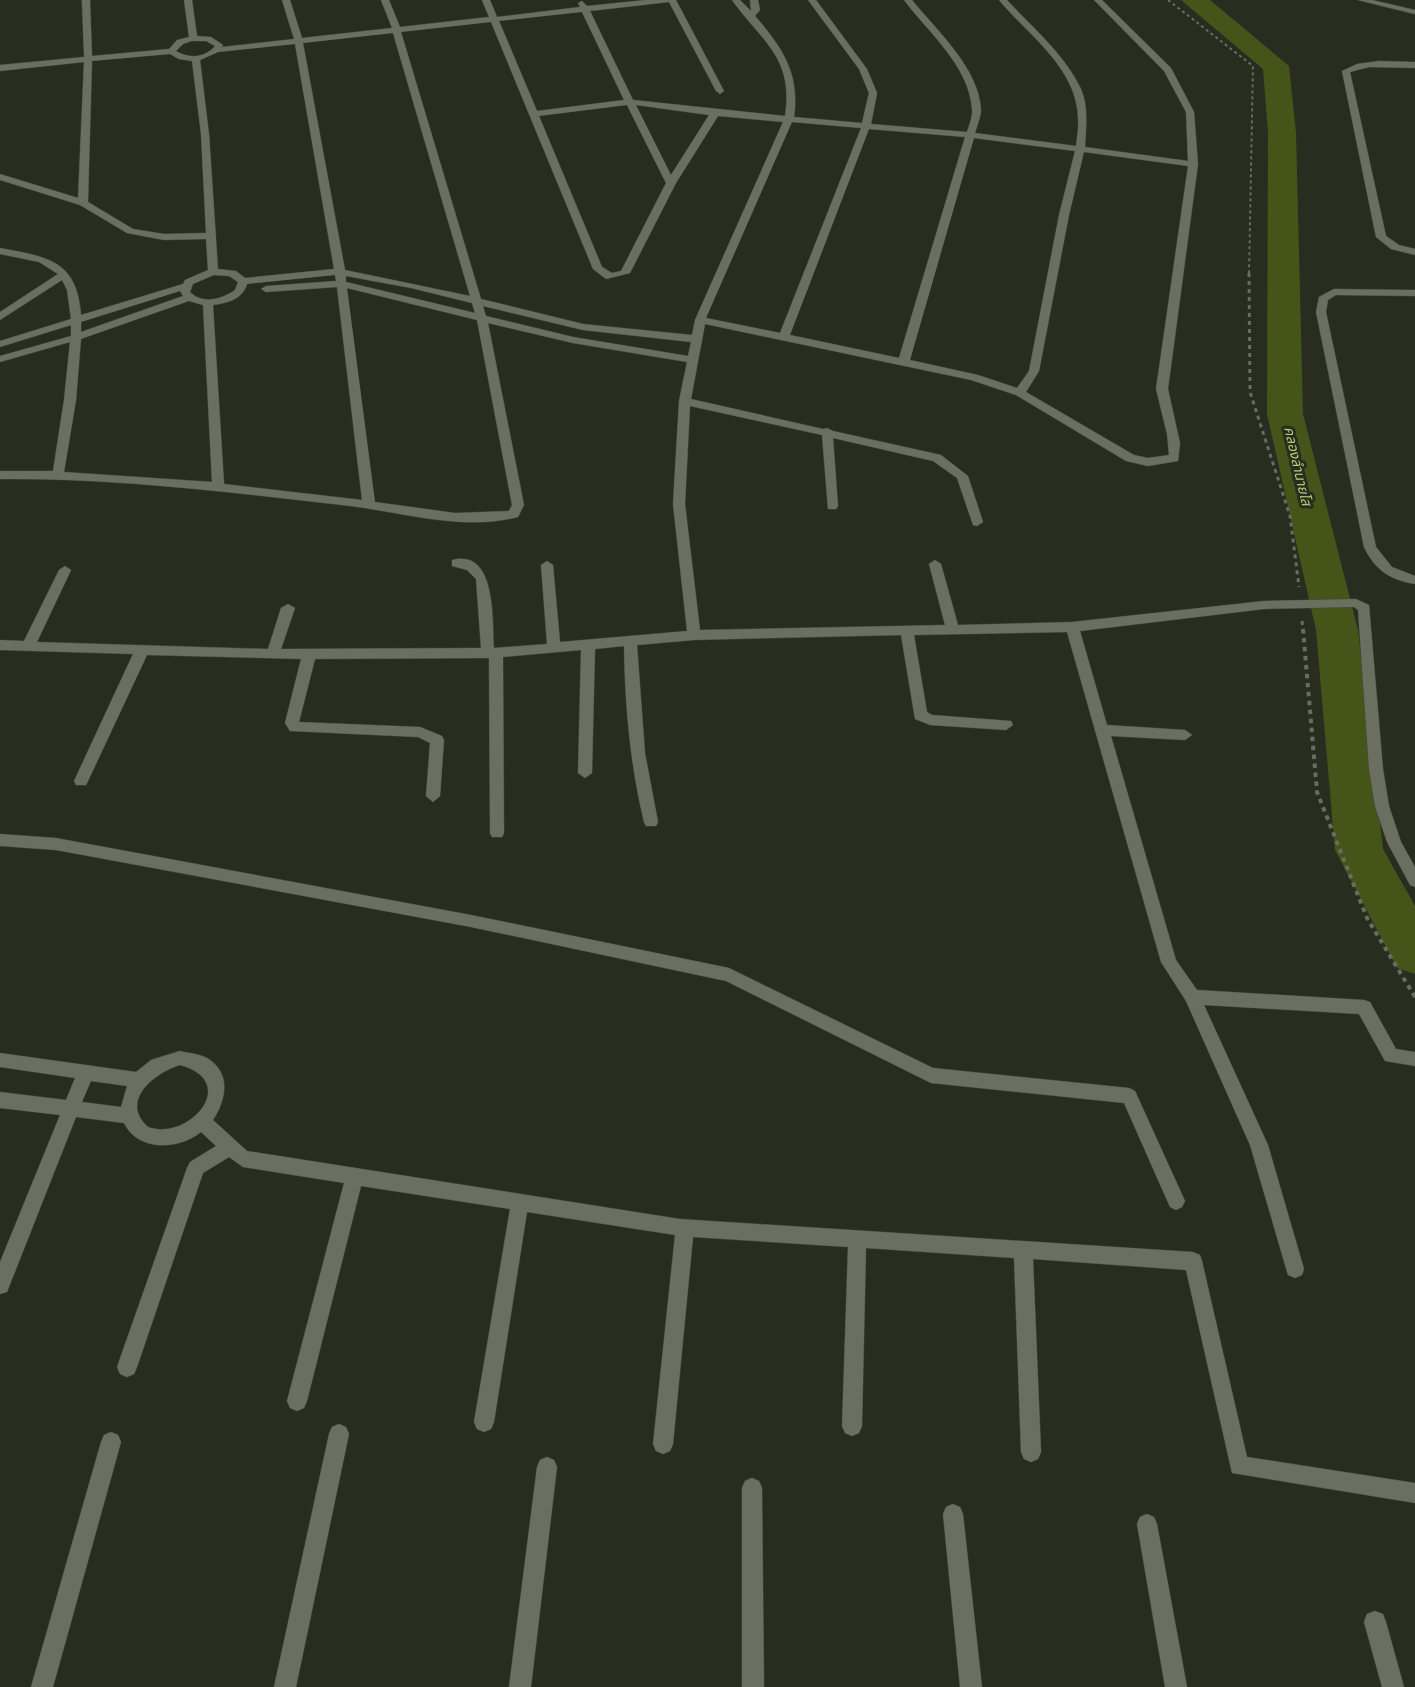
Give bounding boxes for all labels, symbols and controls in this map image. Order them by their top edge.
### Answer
water label: คลองลำนายโส [1281,425,1315,509]

